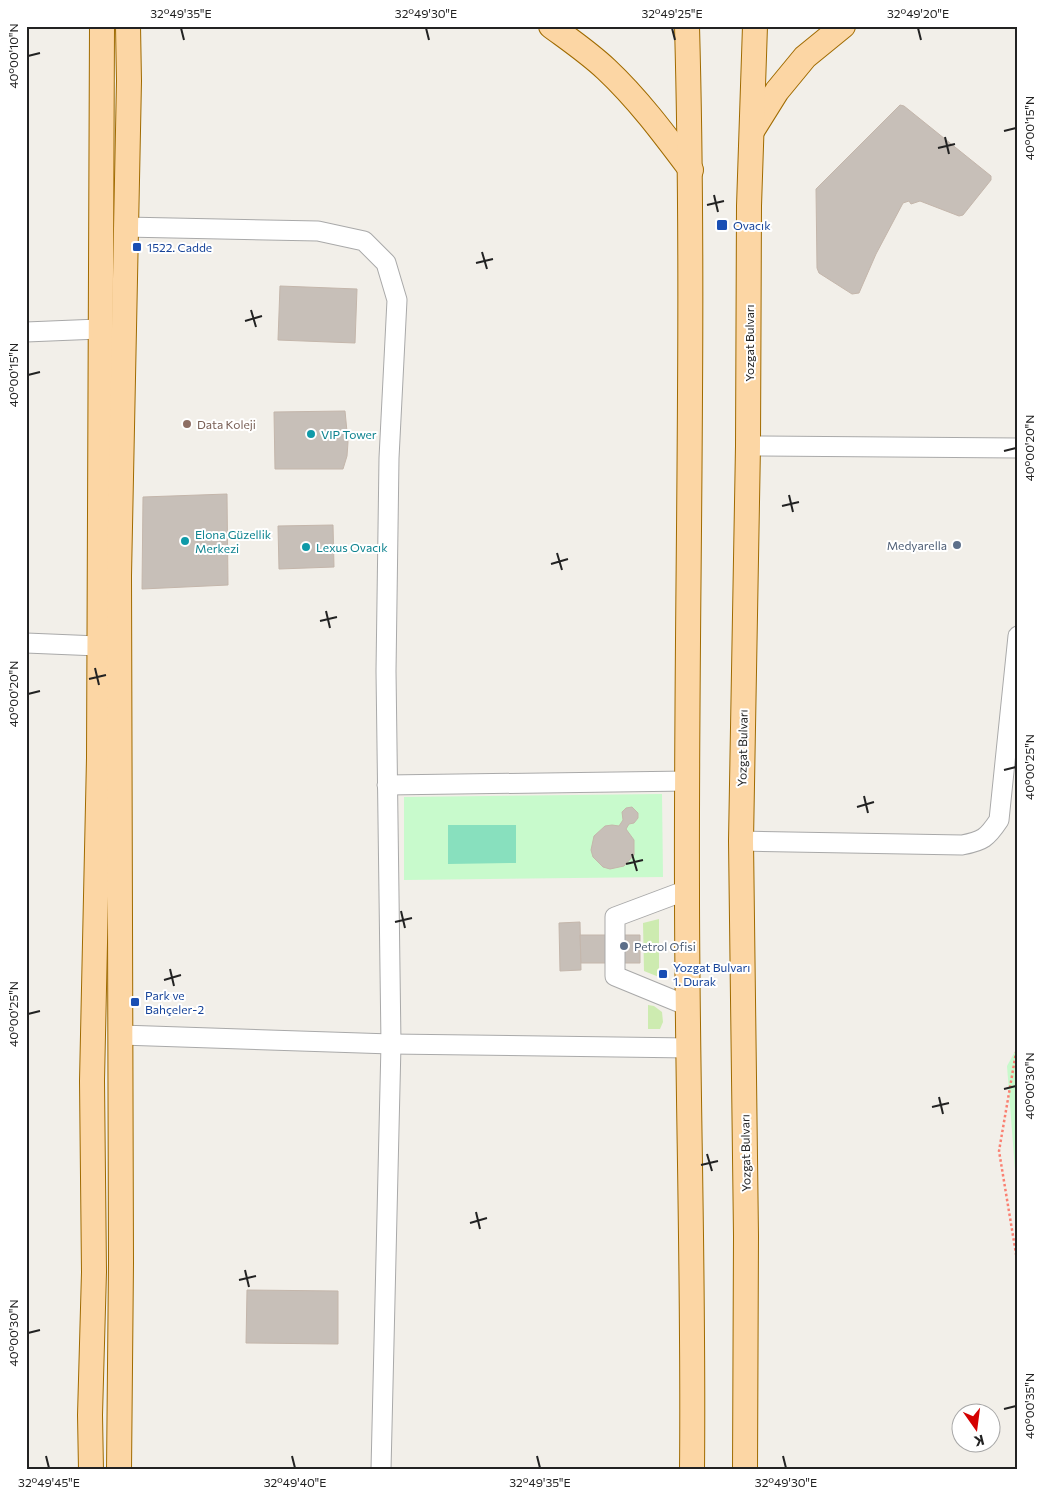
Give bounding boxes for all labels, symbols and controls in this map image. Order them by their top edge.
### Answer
text: 32°49'35"E [150,6,212,20]
text: 32°49'30"E [395,6,457,20]
text: 32°49'25"E [641,6,703,20]
text: 32°49'20"E [887,6,949,20]
text: 40°00'10"N [6,23,20,89]
text: 40°00'15"N [1022,96,1036,160]
marker: Ovacık [715,218,729,232]
place label: Ovacık [733,218,771,232]
place label: 1522. Cadde [147,240,212,254]
marker: 1522. Cadde [131,241,143,253]
street label: Yozgat Bulvarı [742,304,756,382]
text: 40°00'15"N [6,343,20,407]
text: 40°00'20"N [1022,415,1036,481]
place label: Data Koleji [197,417,256,431]
marker: Data Koleji [181,418,193,430]
place label: VIP Tower [321,427,377,441]
marker: VIP Tower [305,428,317,440]
place label: Elona Güzellik Merkezi [195,527,272,555]
marker: Elona Güzellik Merkezi [179,535,191,547]
place label: Medyarella [887,538,947,552]
marker: Medyarella [951,539,963,551]
place label: Lexus Ovacık [316,540,388,554]
marker: Lexus Ovacık [300,541,312,553]
text: 40°00'20"N [6,661,20,727]
street label: Yozgat Bulvarı [734,709,750,787]
text: 40°00'25"N [1022,734,1036,800]
place label: Petrol Ofisi [634,939,696,953]
marker: Petrol Ofisi [618,940,630,952]
place label: Yozgat Bulvarı 1. Durak [673,960,750,988]
marker: Yozgat Bulvarı 1. Durak [657,968,669,980]
text: 40°00'25"N [6,981,20,1047]
place label: Park ve Bahçeler-2 [145,988,204,1016]
marker: Park ve Bahçeler-2 [129,996,141,1008]
text: 40°00'30"N [1022,1053,1036,1119]
street label: Yozgat Bulvarı [737,1114,753,1192]
text: 40°00'30"N [6,1300,20,1366]
text: 40°00'35"N [1022,1373,1036,1439]
north arrow [952,1404,1002,1454]
text: K [972,1432,986,1451]
text: 32°49'45"E [18,1475,80,1489]
text: 32°49'40"E [264,1475,326,1489]
text: 32°49'35"E [509,1475,571,1489]
text: 32°49'30"E [755,1475,817,1489]

